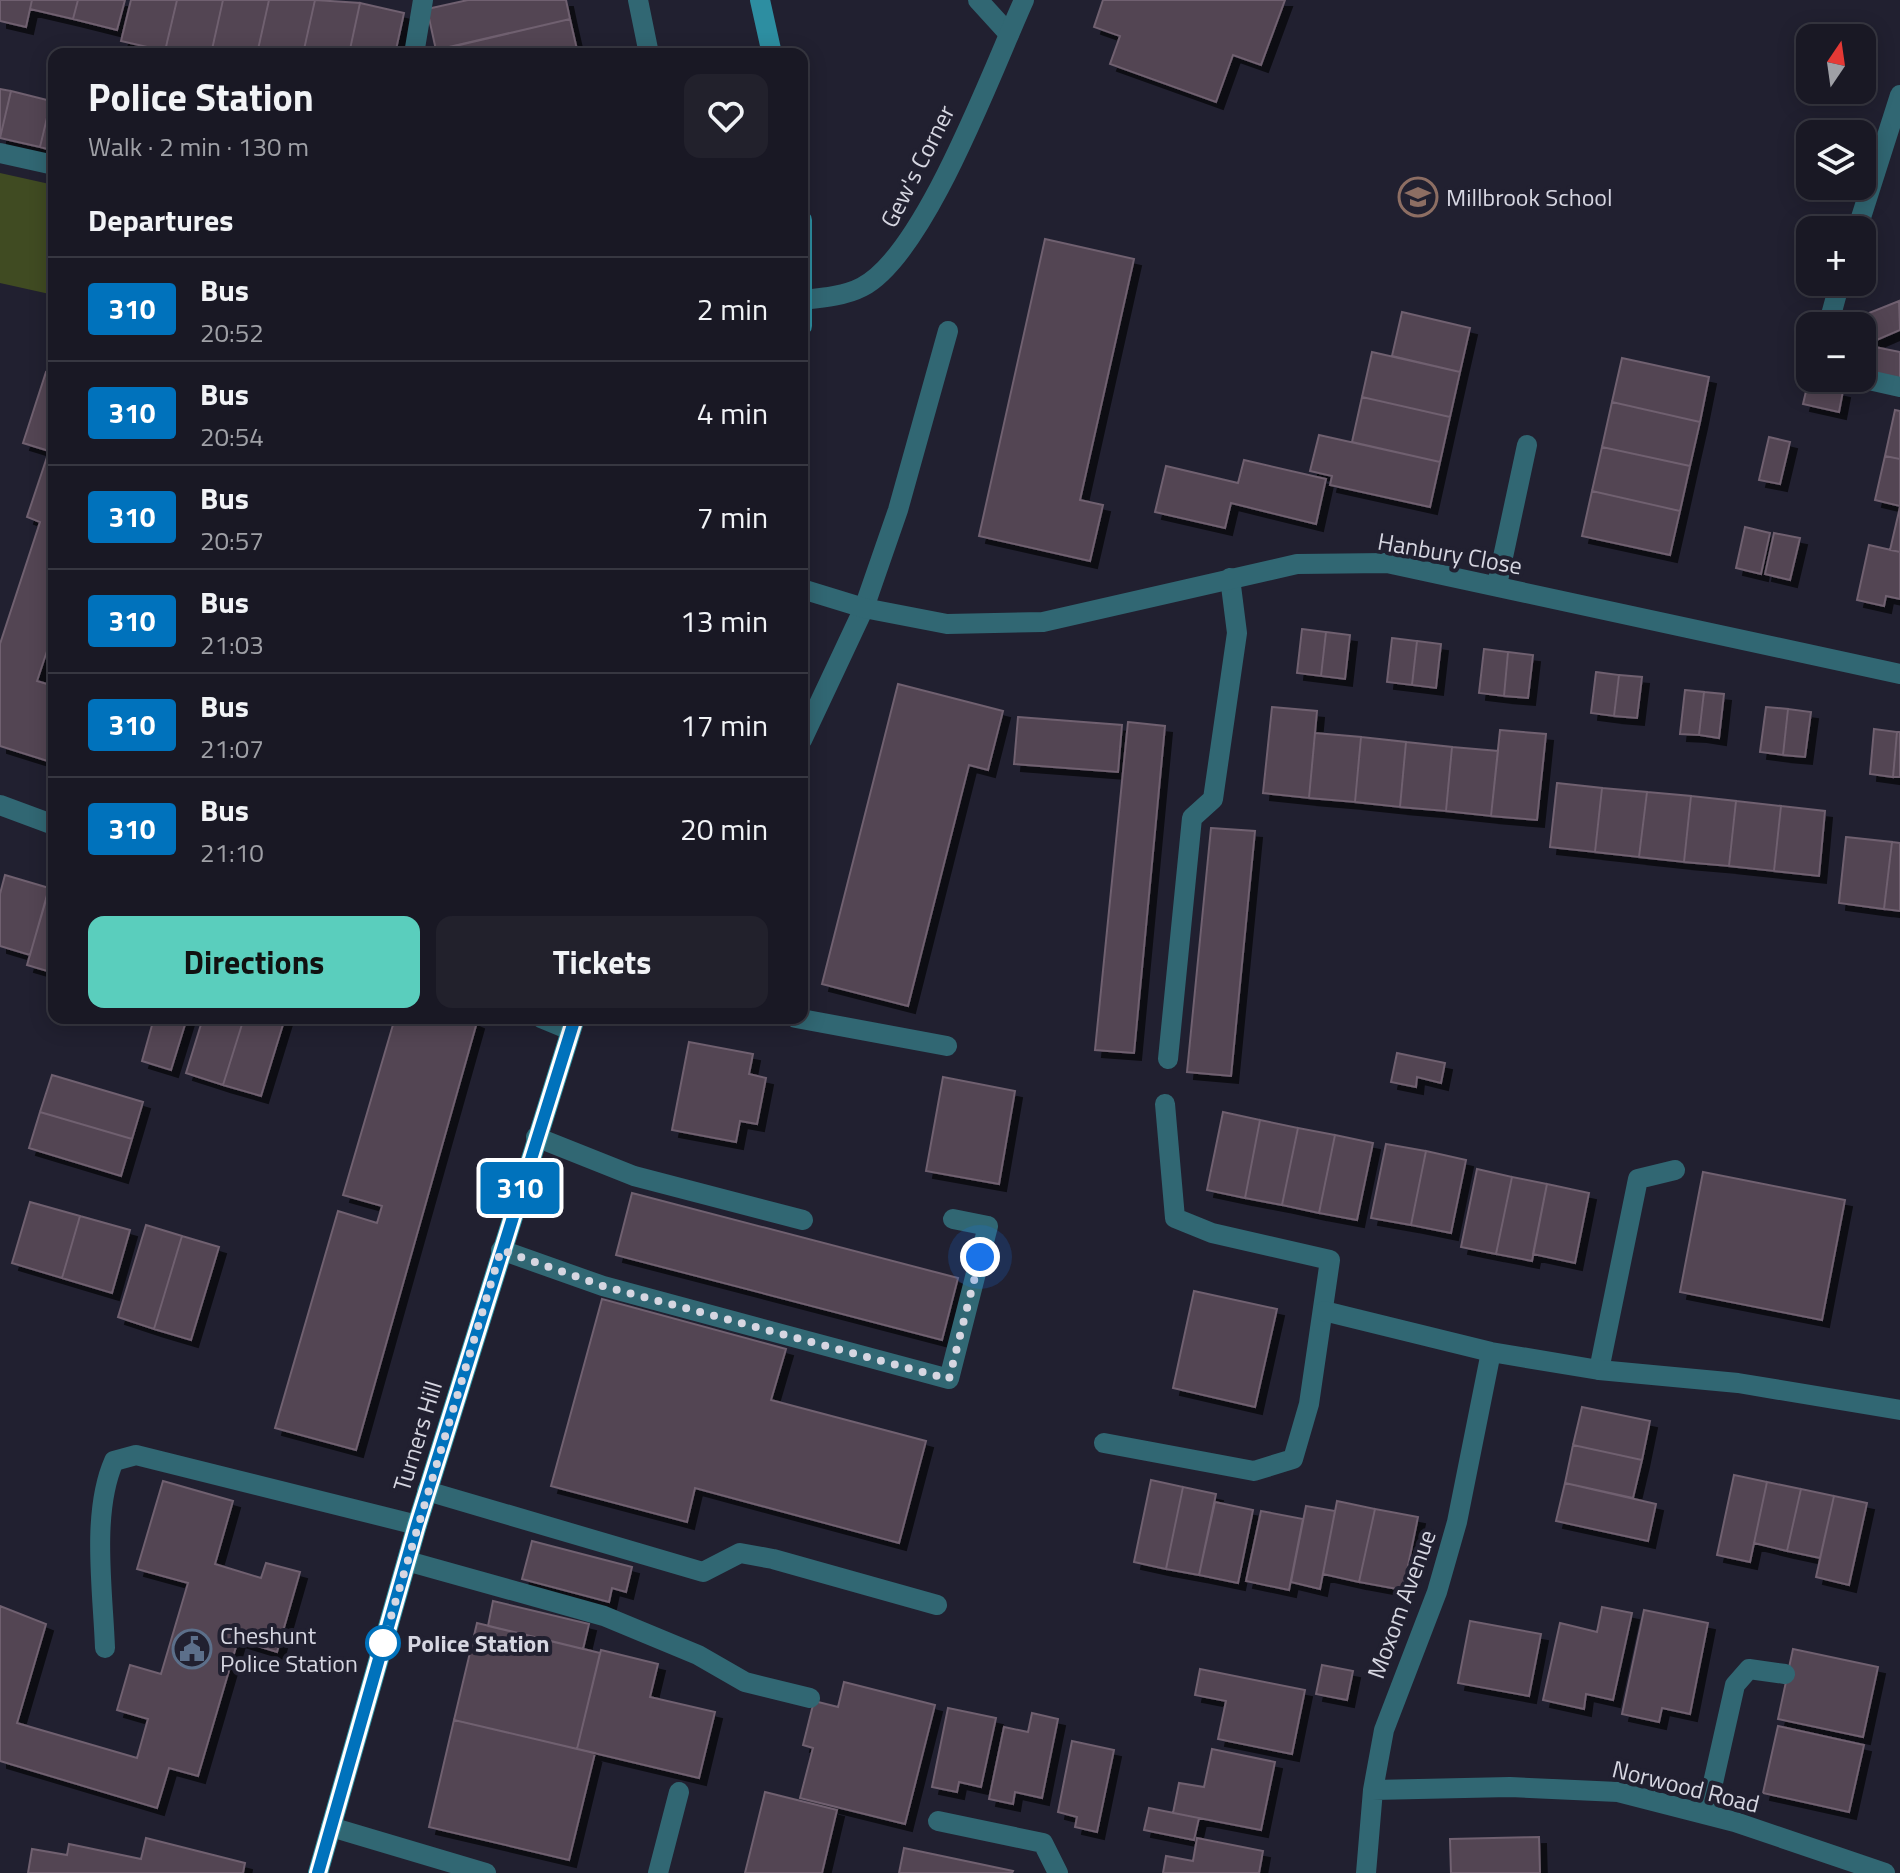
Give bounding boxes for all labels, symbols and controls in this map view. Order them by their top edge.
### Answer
north arrow [1796,24,1876,104]
map controls [1796,24,1876,392]
text: Police Station [88,68,314,126]
button: heart [684,74,768,158]
street label: Gew's Corner [871,98,963,234]
button: layers [1796,120,1876,200]
text: Walk · 2 min · 130 m [88,127,309,166]
school or university icon: Millbrook School [1397,176,1439,218]
place label: Millbrook School [1446,179,1613,215]
text: Departures [88,197,233,243]
button: + [1796,216,1876,296]
text: Bus [200,267,249,313]
text: 2 min [697,286,768,332]
text: 310 [108,287,156,330]
button: − [1796,312,1876,392]
text: 20:52 [200,313,264,352]
text: Bus [200,371,249,417]
text: 4 min [697,390,768,436]
text: 310 [108,391,156,434]
text: 20:54 [200,417,264,456]
text: Bus [200,475,249,521]
text: 7 min [697,494,768,540]
text: 310 [108,495,156,538]
text: 20:57 [200,521,264,560]
street label: Hanbury Close [1375,523,1525,583]
text: Bus [200,579,249,625]
text: 13 min [680,598,768,644]
text: 310 [108,599,156,642]
text: 21:03 [200,625,264,664]
text: Bus [200,683,249,729]
text: 17 min [680,702,768,748]
text: 310 [108,703,156,746]
text: 21:07 [200,729,264,768]
text: Bus [200,787,249,833]
text: 20 min [680,806,768,852]
text: 310 [108,807,156,850]
text: 21:10 [200,833,264,872]
button: Directions [88,916,420,1008]
button: Tickets [436,916,768,1008]
line badge: 310 [474,1162,566,1214]
text: 310 [496,1166,544,1209]
your location [960,1237,1000,1277]
street label: Turners Hill [383,1376,451,1496]
street label: Moxom Avenue [1357,1525,1445,1683]
place label: Cheshunt Police Station [220,1617,358,1681]
place label: Police Station [407,1625,550,1661]
marker: Police Station [366,1626,400,1660]
public building icon: Cheshunt Police Station [171,1628,213,1670]
street label: Norwood Road [1609,1750,1763,1822]

